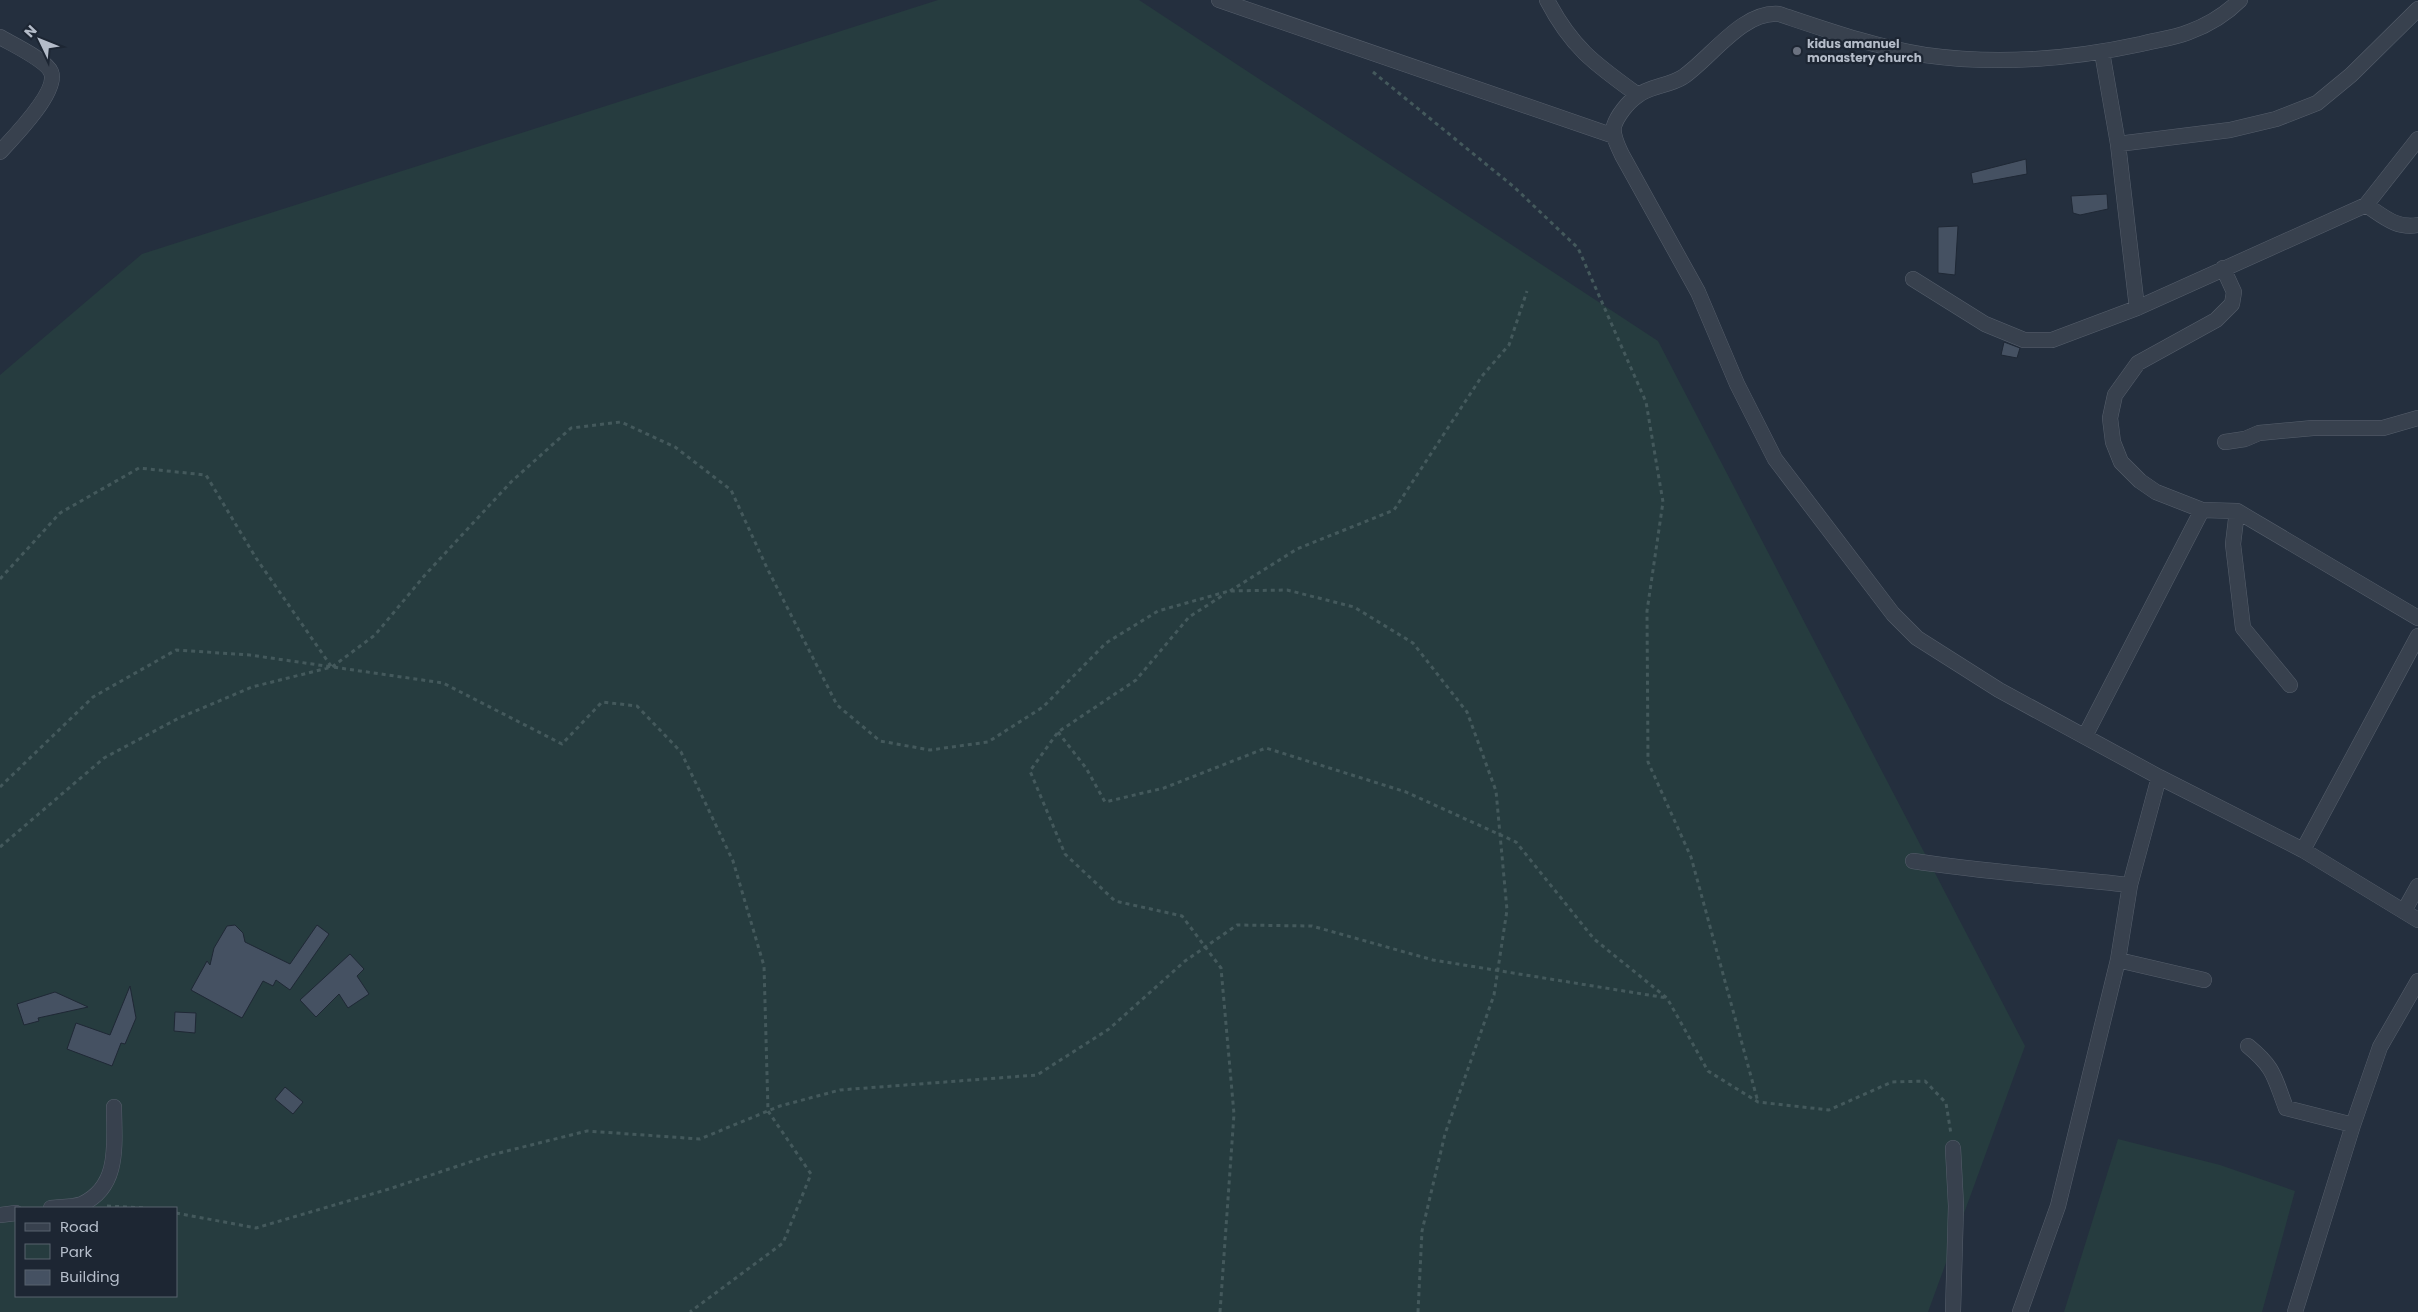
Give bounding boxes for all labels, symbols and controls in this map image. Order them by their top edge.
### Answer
north arrow [15,15,65,65]
text: N [20,20,41,42]
place label: kidus amanuel monastery church [1807,35,1922,66]
marker: kidus amanuel monastery church [1791,45,1803,57]
legend [15,1207,178,1297]
text: Road [60,1216,99,1237]
text: Park [60,1241,92,1262]
text: Building [60,1266,120,1287]

